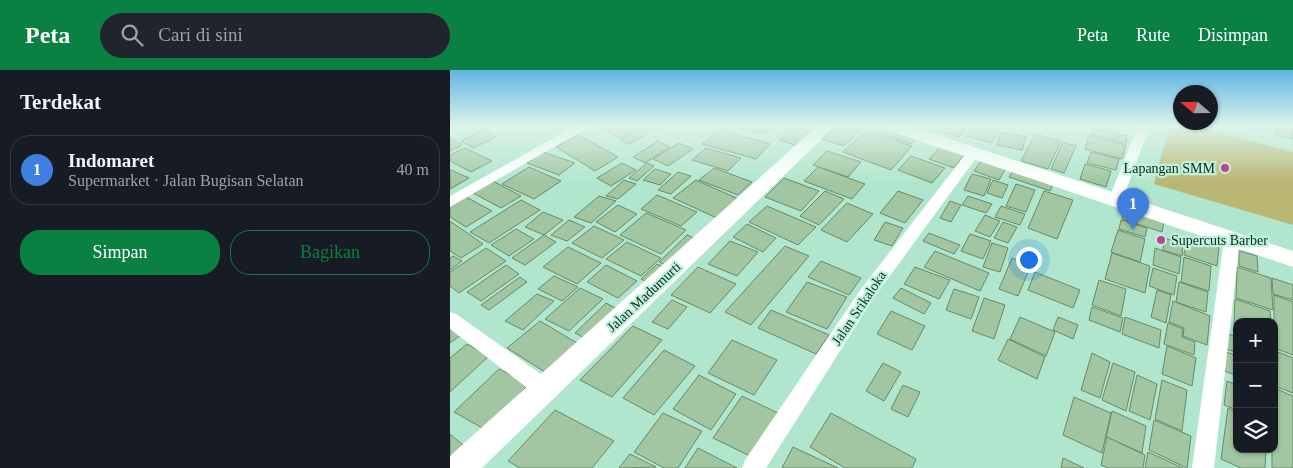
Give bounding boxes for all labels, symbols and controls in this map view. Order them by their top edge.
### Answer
search box [100,13,450,58]
icon: search [118,21,146,49]
text: Peta [25,22,70,48]
text: Cari di sini [158,24,243,45]
text: Peta [1077,25,1108,45]
text: Rute [1136,25,1170,45]
text: Disimpan [1198,25,1268,45]
north arrow [1173,85,1218,130]
text: Terdekat [20,90,101,114]
text: Indomaret [68,150,154,171]
text: 1 [33,161,41,178]
text: 40 m [397,161,429,178]
place label: Lapangan SMM [1124,161,1216,176]
marker: Lapangan SMM [1219,162,1231,174]
text: Supermarket · Jalan Bugisan Selatan [68,172,304,189]
pin: 1 [1117,188,1149,229]
button: Simpan [20,230,220,275]
button: Bagikan [230,230,430,275]
place label: Supercuts Barber [1171,233,1268,248]
marker: Supercuts Barber [1155,234,1167,246]
your location [1016,247,1042,273]
street label: Jalan Madumurti [604,259,684,335]
street label: Jalan Srikaloka [829,268,890,348]
map controls [1233,318,1278,453]
button: + [1233,318,1278,363]
button: − [1233,363,1278,408]
button: layers [1233,408,1278,453]

